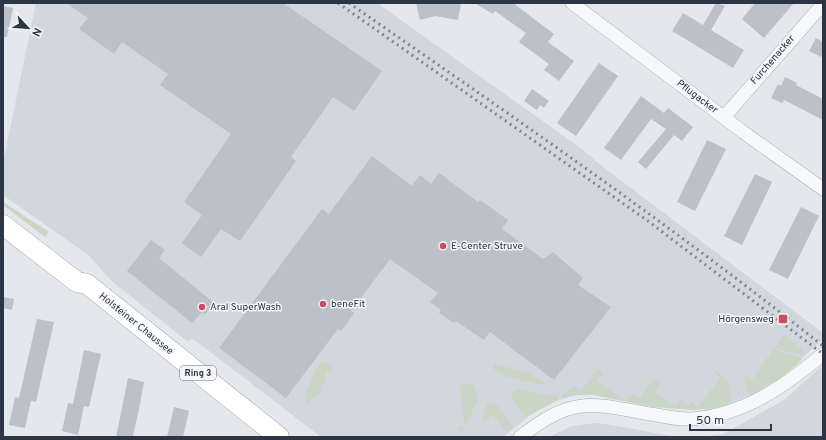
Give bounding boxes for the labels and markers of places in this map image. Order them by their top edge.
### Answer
place label: E-Center Struve [451,240,523,253]
marker: E-Center Struve [438,241,448,251]
place label: beneFit [331,298,366,311]
marker: beneFit [318,299,328,309]
place label: Aral SuperWash [210,301,281,314]
marker: Aral SuperWash [197,302,207,312]
place label: Hörgensweg [718,313,774,326]
marker: Hörgensweg [777,313,789,325]

